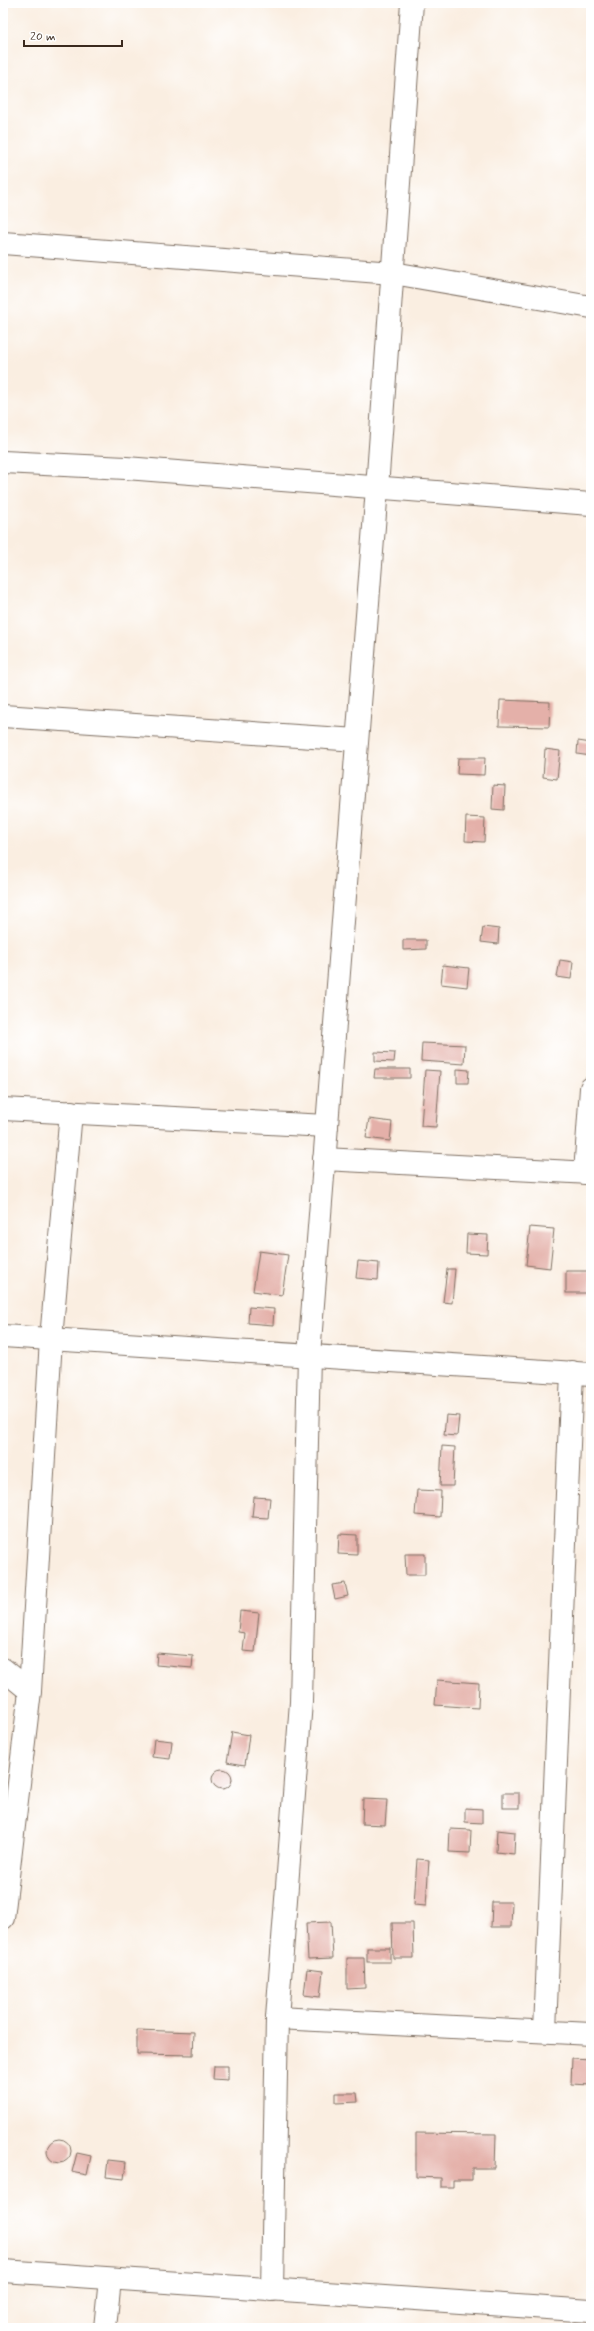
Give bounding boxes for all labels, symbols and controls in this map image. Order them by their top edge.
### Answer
scale bar [24,22,122,48]
text: 20 m [30,29,56,45]

